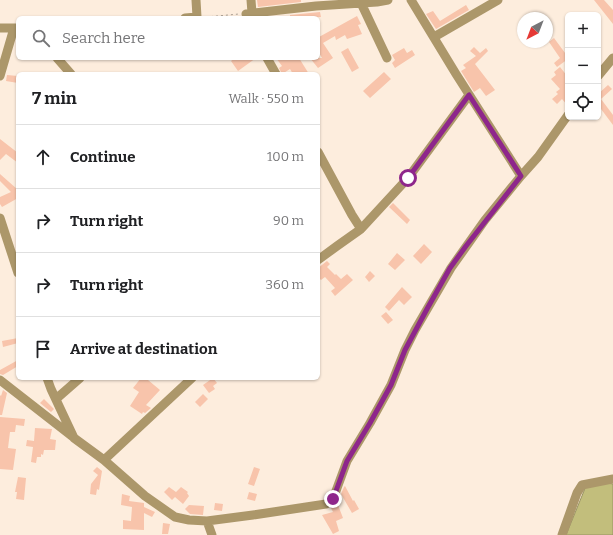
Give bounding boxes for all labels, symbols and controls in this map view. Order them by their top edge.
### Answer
north arrow [517,12,553,48]
map controls [565,12,601,120]
button: + [565,12,601,48]
search box [16,16,320,60]
icon: search [30,27,52,49]
text: Search here [62,29,145,47]
button: − [565,48,601,84]
button: locate [565,84,601,120]
text: 7 min [32,88,77,109]
text: Walk · 550 m [228,91,304,106]
icon: ahead [32,146,54,168]
text: Continue [70,148,136,166]
text: 100 m [267,149,304,164]
route start [399,169,417,187]
icon: right [32,210,54,232]
text: Turn right [70,212,143,230]
text: 90 m [273,213,304,228]
icon: right [32,274,54,296]
text: Turn right [70,276,143,294]
text: 360 m [266,277,304,292]
icon: arrive [32,338,54,360]
text: Arrive at destination [70,340,217,358]
route end [324,490,342,508]

